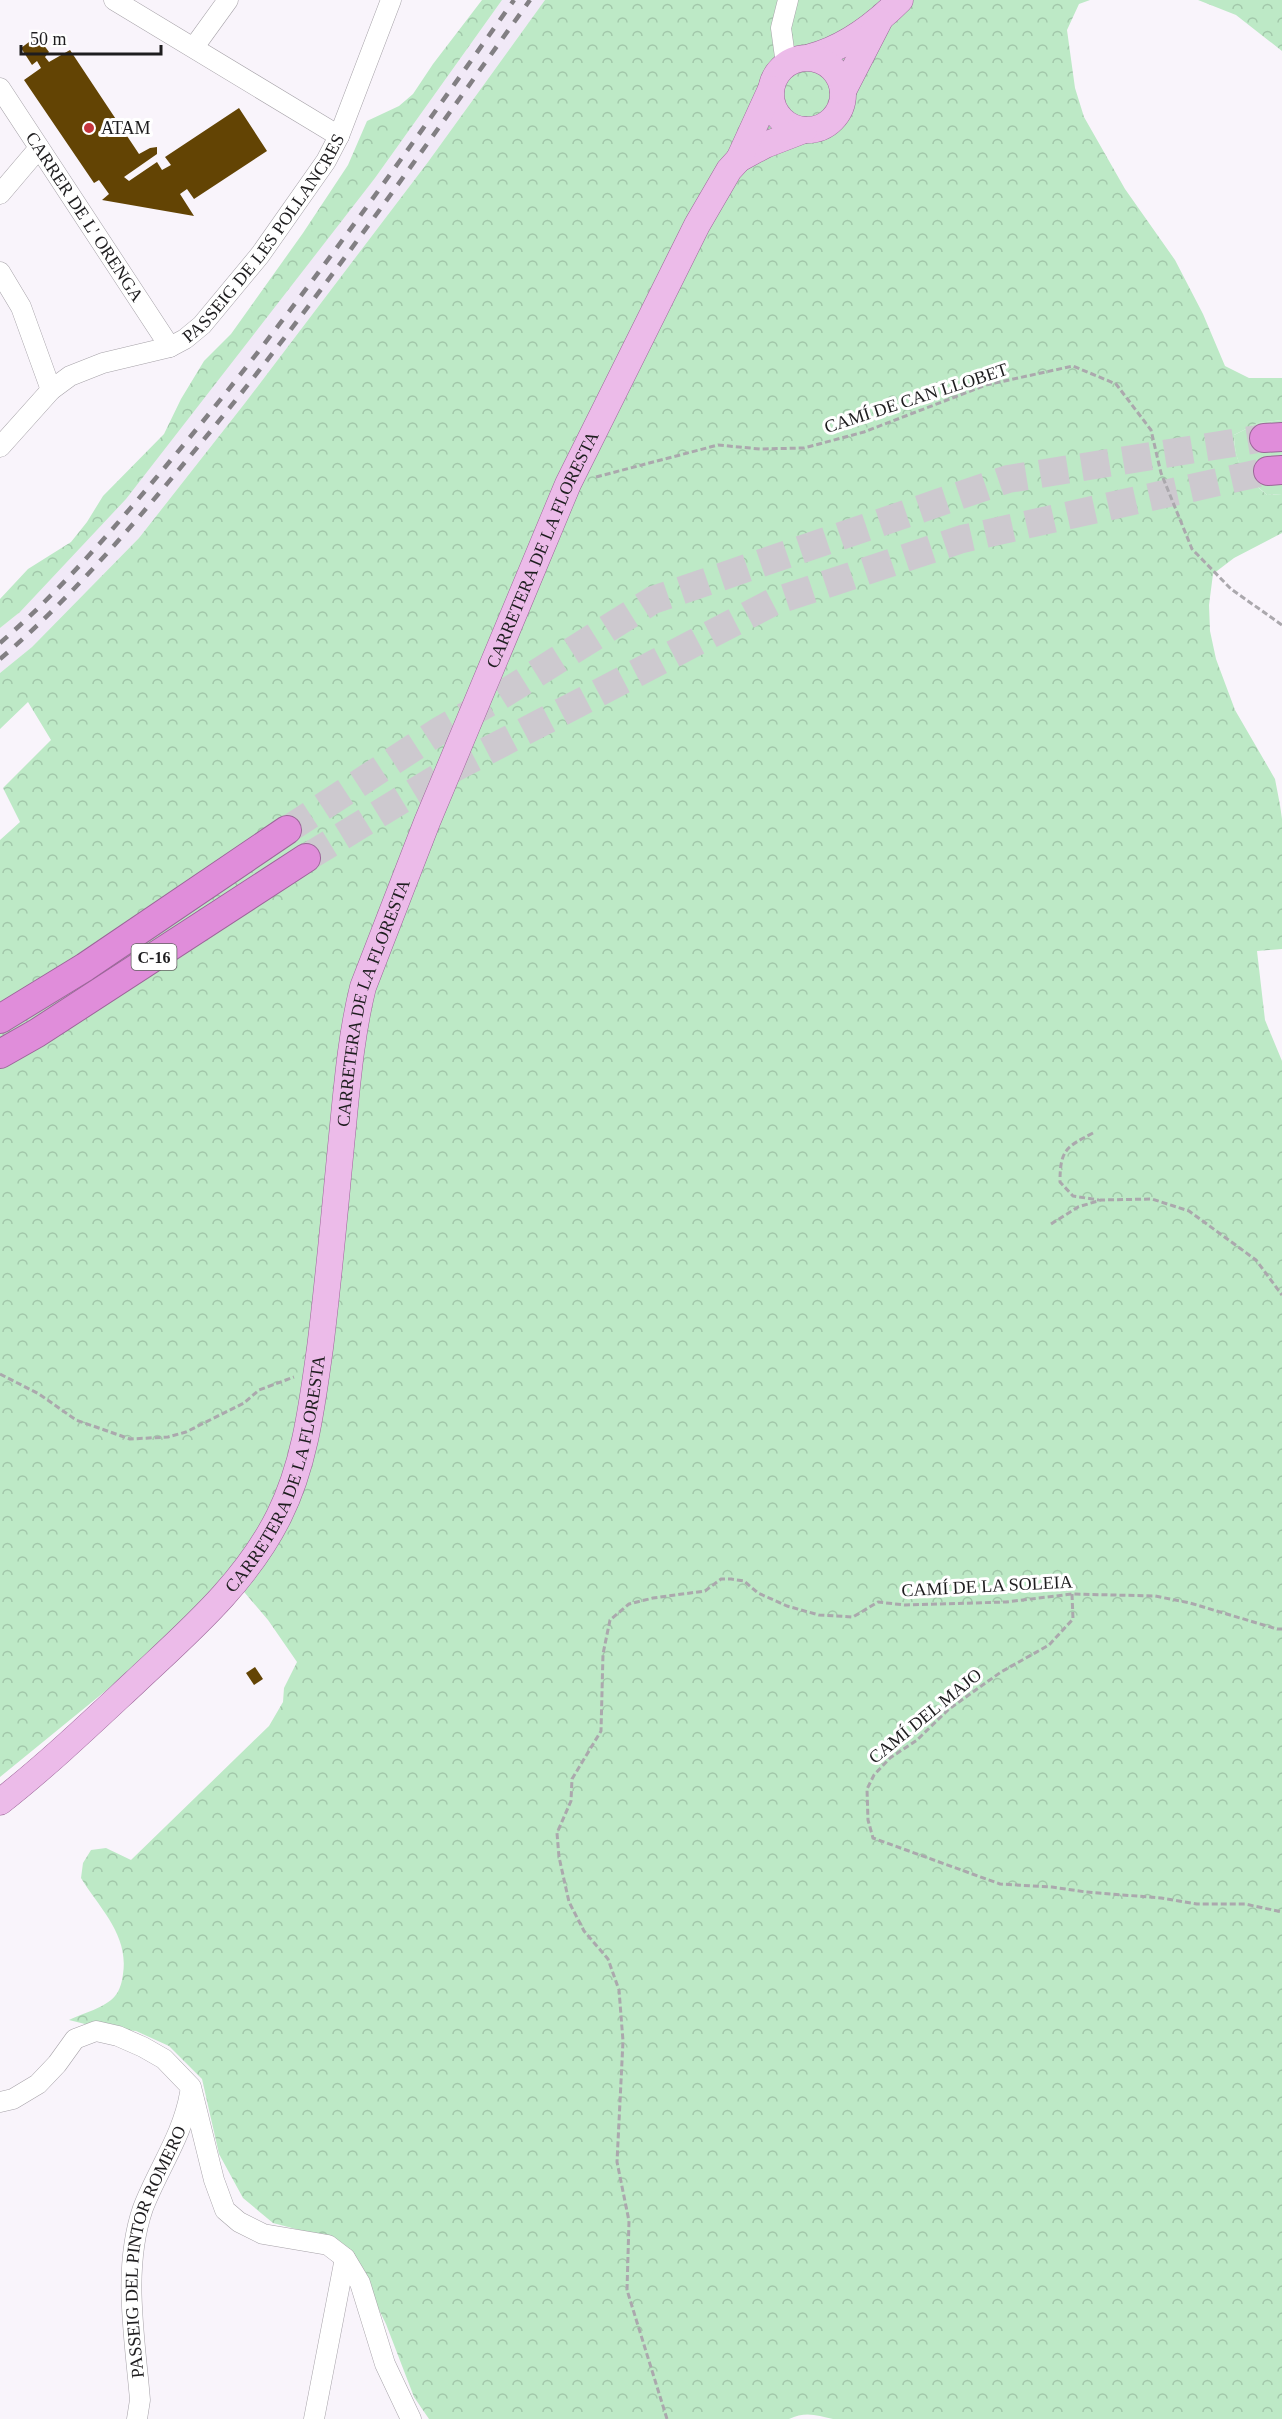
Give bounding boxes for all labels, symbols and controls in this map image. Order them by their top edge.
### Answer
scale bar [21,18,160,56]
text: 50 m [30,29,67,49]
place label: ATAM [101,118,151,138]
marker: ATAM [82,121,96,135]
street label: CARRER DE L' ORENGA [22,128,147,305]
street label: PASSEIG DE LES POLLANCRES [179,130,348,347]
street label: CAMÍ DE CAN LLOBET [822,358,1010,437]
street label: CARRETERA DE LA FLORESTA [482,428,603,671]
street label: CARRETERA DE LA FLORESTA [333,876,414,1128]
road number: C-16 [132,944,176,970]
street label: CARRETERA DE LA FLORESTA [221,1354,329,1596]
street label: CAMÍ DE LA SOLEIA [901,1571,1073,1600]
street label: CAMÍ DEL MAJO [864,1664,985,1768]
street label: PASSEIG DEL PINTOR ROMERO [121,2123,190,2379]

